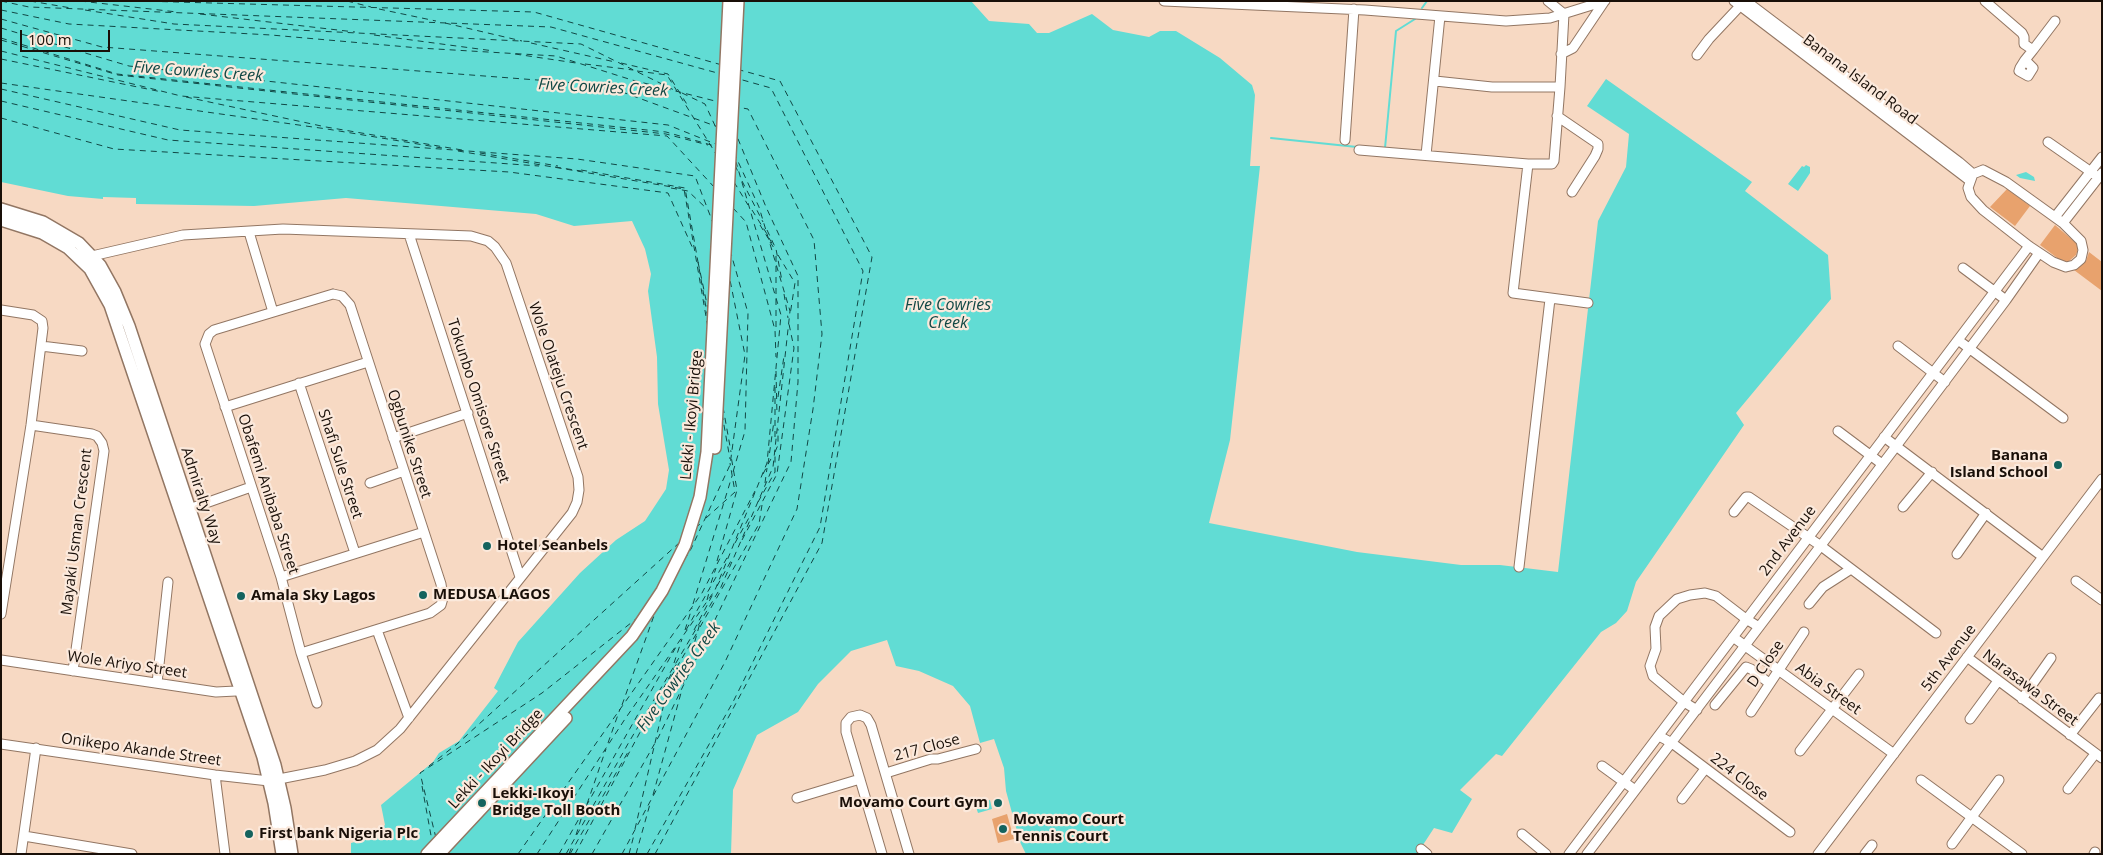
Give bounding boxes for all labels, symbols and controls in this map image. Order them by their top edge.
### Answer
scale bar [22,20,112,52]
text: 100 m [28,29,72,49]
street label: Banana Island Road [1799,31,1921,129]
water label: Five Cowries Creek [133,58,263,86]
water label: Five Cowries Creek [538,75,668,101]
water label: Five Cowries Creek [905,295,991,333]
street label: Wole Olateju Crescent [524,300,592,452]
street label: Tokunbo Omisore Street [443,317,513,485]
street label: Lekki - Ikoyi Bridge [677,349,707,481]
street label: Ogbunike Street [383,387,435,501]
street label: Shafi Sule Street [314,407,366,521]
street label: Obafemi Anibaba Street [234,412,302,576]
street label: Admiralty Way [177,445,225,547]
place label: Banana Island School [1950,447,2048,482]
street label: Mayaki Usman Crescent [58,448,96,616]
marker: Banana Island School [2052,459,2064,471]
street label: 2nd Avenue [1756,502,1820,580]
place label: Hotel Seanbels [497,537,608,555]
marker: Hotel Seanbels [481,540,493,552]
place label: MEDUSA LAGOS [433,586,550,604]
place label: Amala Sky Lagos [251,587,375,605]
marker: MEDUSA LAGOS [417,589,429,601]
marker: Amala Sky Lagos [235,590,247,602]
water label: Five Cowries Creek [633,619,725,735]
street label: 5th Avenue [1918,621,1980,695]
street label: D Close [1744,637,1788,691]
street label: Narasawa Street [1979,646,2081,730]
street label: Wole Ariyo Street [66,648,188,682]
street label: Abia Street [1792,659,1864,719]
street label: Lekki - Ikoyi Bridge [445,705,547,813]
street label: Onikepo Akande Street [60,730,222,770]
street label: 217 Close [892,731,962,765]
street label: 224 Close [1707,750,1771,804]
place label: Lekki-Ikoyi Bridge Toll Booth [492,785,620,820]
place label: Movamo Court Gym [839,794,988,812]
marker: Lekki-Ikoyi Bridge Toll Booth [476,797,488,809]
marker: Movamo Court Gym [992,797,1004,809]
place label: Movamo Court Tennis Court [1013,811,1124,846]
marker: Movamo Court Tennis Court [997,823,1009,835]
place label: First bank Nigeria Plc [259,825,418,843]
marker: First bank Nigeria Plc [243,828,255,840]

